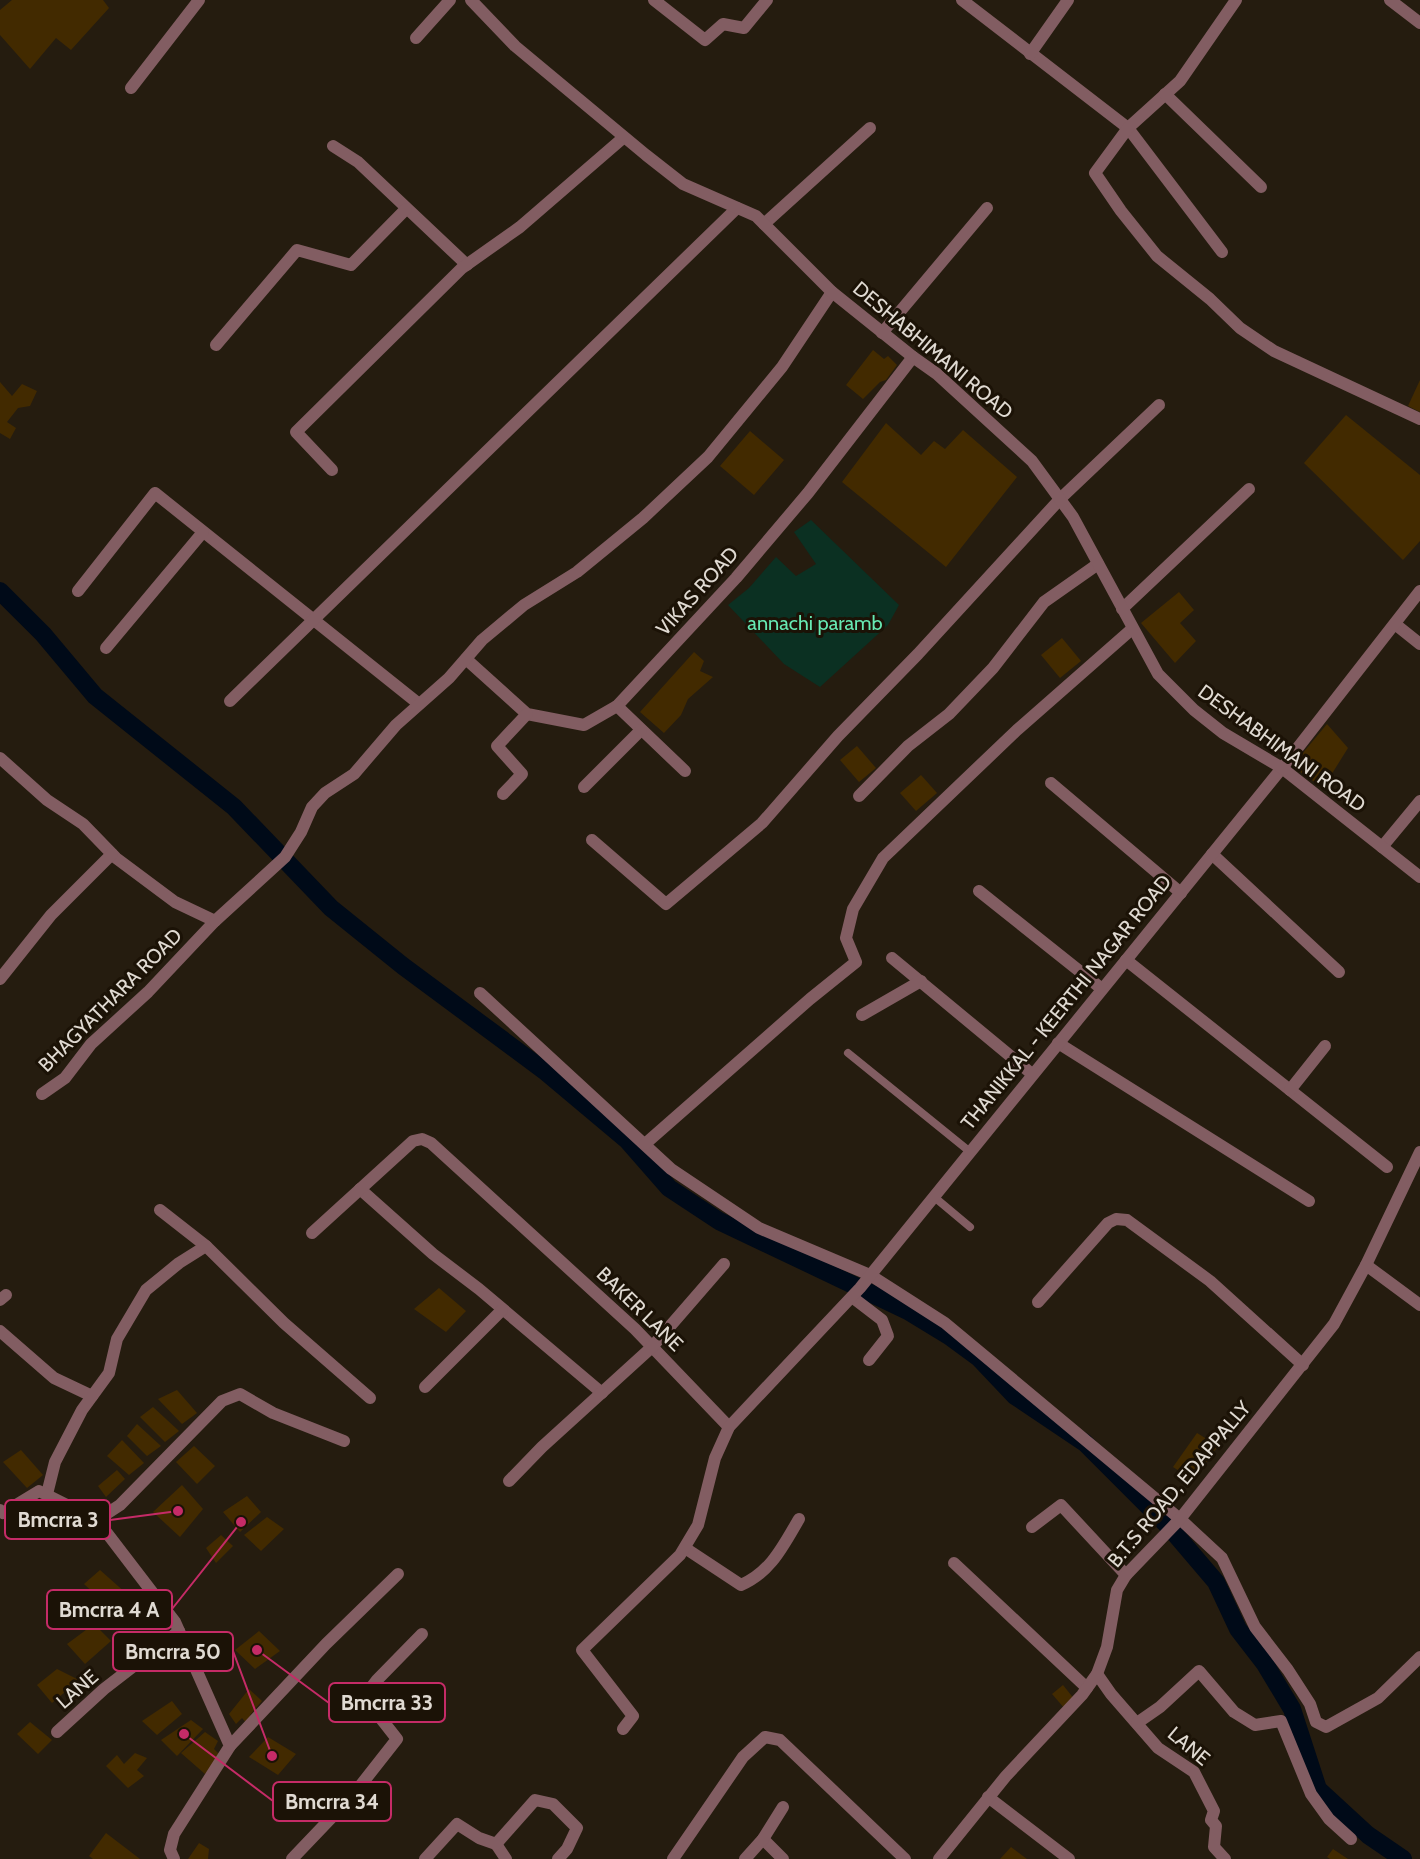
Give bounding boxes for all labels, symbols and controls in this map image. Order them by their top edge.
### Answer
street label: DESHABHIMANI ROAD [848,276,1018,424]
street label: VIKAS ROAD [651,542,743,640]
park label: annachi paramb [747,611,883,635]
street label: DESHABHIMANI ROAD [1194,679,1370,817]
street label: THANIKKAL - KEERTHI NAGAR ROAD [956,870,1176,1134]
street label: BHAGYATHARA ROAD [33,923,187,1077]
street label: BAKER LANE [592,1262,688,1356]
street label: B.T.S ROAD, EDAPPALLY [1102,1396,1256,1572]
callout: Bmcrra 3 [5,1500,110,1539]
text: Bmcrra 3 [17,1507,99,1532]
callout: Bmcrra 4 A [47,1590,172,1629]
text: Bmcrra 4 A [59,1597,160,1622]
callout: Bmcrra 50 [113,1632,233,1671]
text: Bmcrra 50 [125,1639,221,1664]
street label: LANE [51,1664,103,1714]
callout: Bmcrra 33 [329,1683,445,1722]
text: Bmcrra 33 [341,1690,433,1715]
street label: LANE [1163,1722,1215,1770]
callout: Bmcrra 34 [273,1782,391,1821]
text: Bmcrra 34 [285,1789,379,1814]

